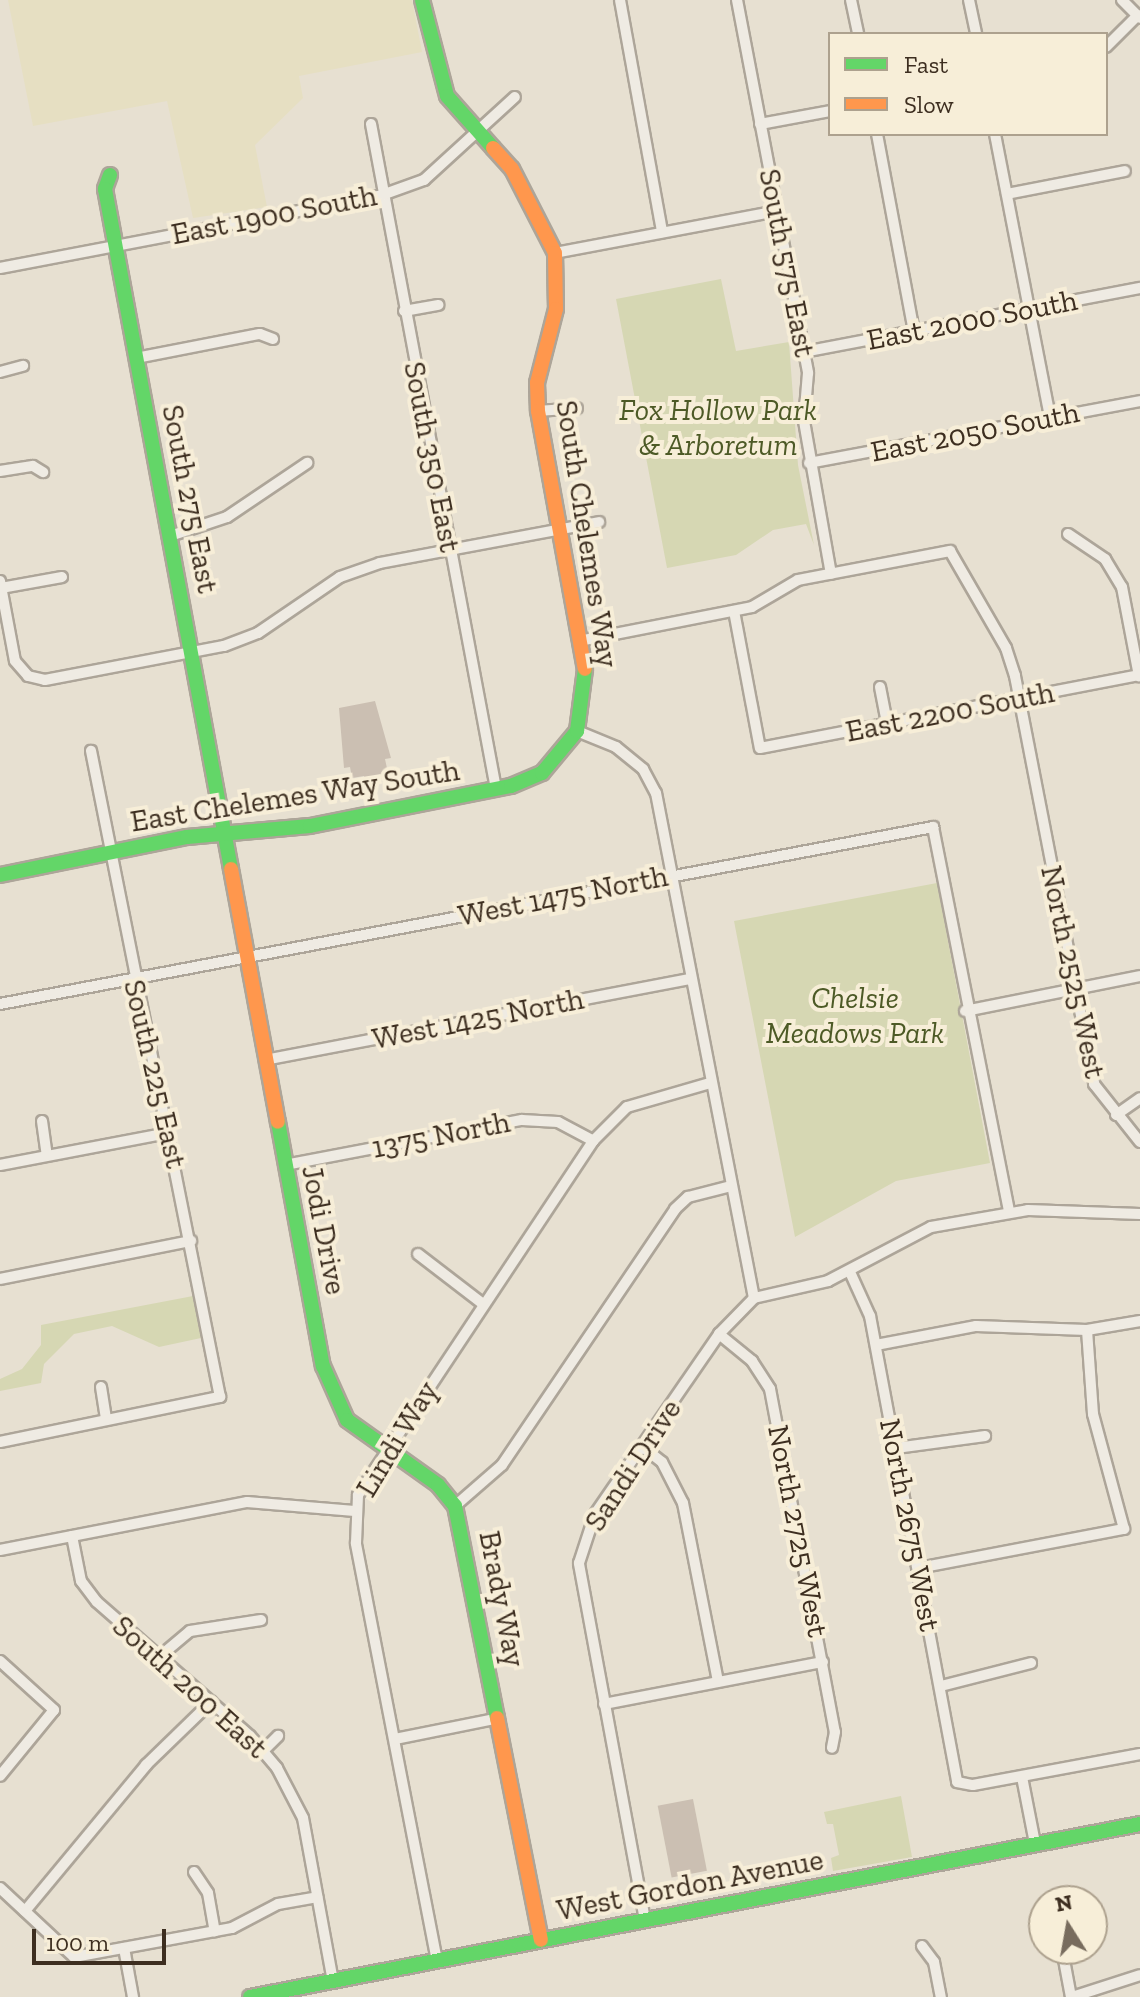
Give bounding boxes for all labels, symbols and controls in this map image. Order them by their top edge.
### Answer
legend [828,32,1108,136]
text: Fast [904,50,948,79]
text: Slow [904,90,954,119]
street label: South 575 East [751,166,823,360]
street label: East 1900 South [168,177,380,253]
street label: East 2000 South [864,282,1080,358]
street label: South 350 East [396,359,468,555]
park label: Fox Hollow Park & Arboretum [619,392,817,462]
street label: East 2050 South [868,394,1082,470]
street label: South Chelemes Way [548,397,626,671]
street label: South 275 East [154,402,226,596]
street label: East 2200 South [843,674,1057,750]
street label: East Chelemes Way South [127,752,463,840]
street label: West 1475 North [455,858,671,934]
street label: North 2525 West [1033,862,1113,1082]
street label: South 225 East [116,976,194,1172]
park label: Chelsie Meadows Park [766,980,944,1050]
street label: West 1425 North [369,981,587,1057]
street label: 1375 North [369,1104,513,1166]
street label: Jodi Drive [294,1162,354,1298]
street label: Lindi Way [348,1374,446,1504]
street label: Sandi Drive [577,1392,689,1538]
street label: North 2675 West [872,1415,948,1635]
street label: North 2725 West [760,1421,836,1641]
street label: Brady Way [471,1527,533,1671]
street label: South 200 East [105,1608,275,1766]
street label: West Gordon Avenue [553,1841,827,1929]
north arrow [1028,1885,1108,1965]
text: N [1053,1888,1074,1918]
scale bar [36,1913,170,1963]
text: 100 m [46,1928,109,1957]

